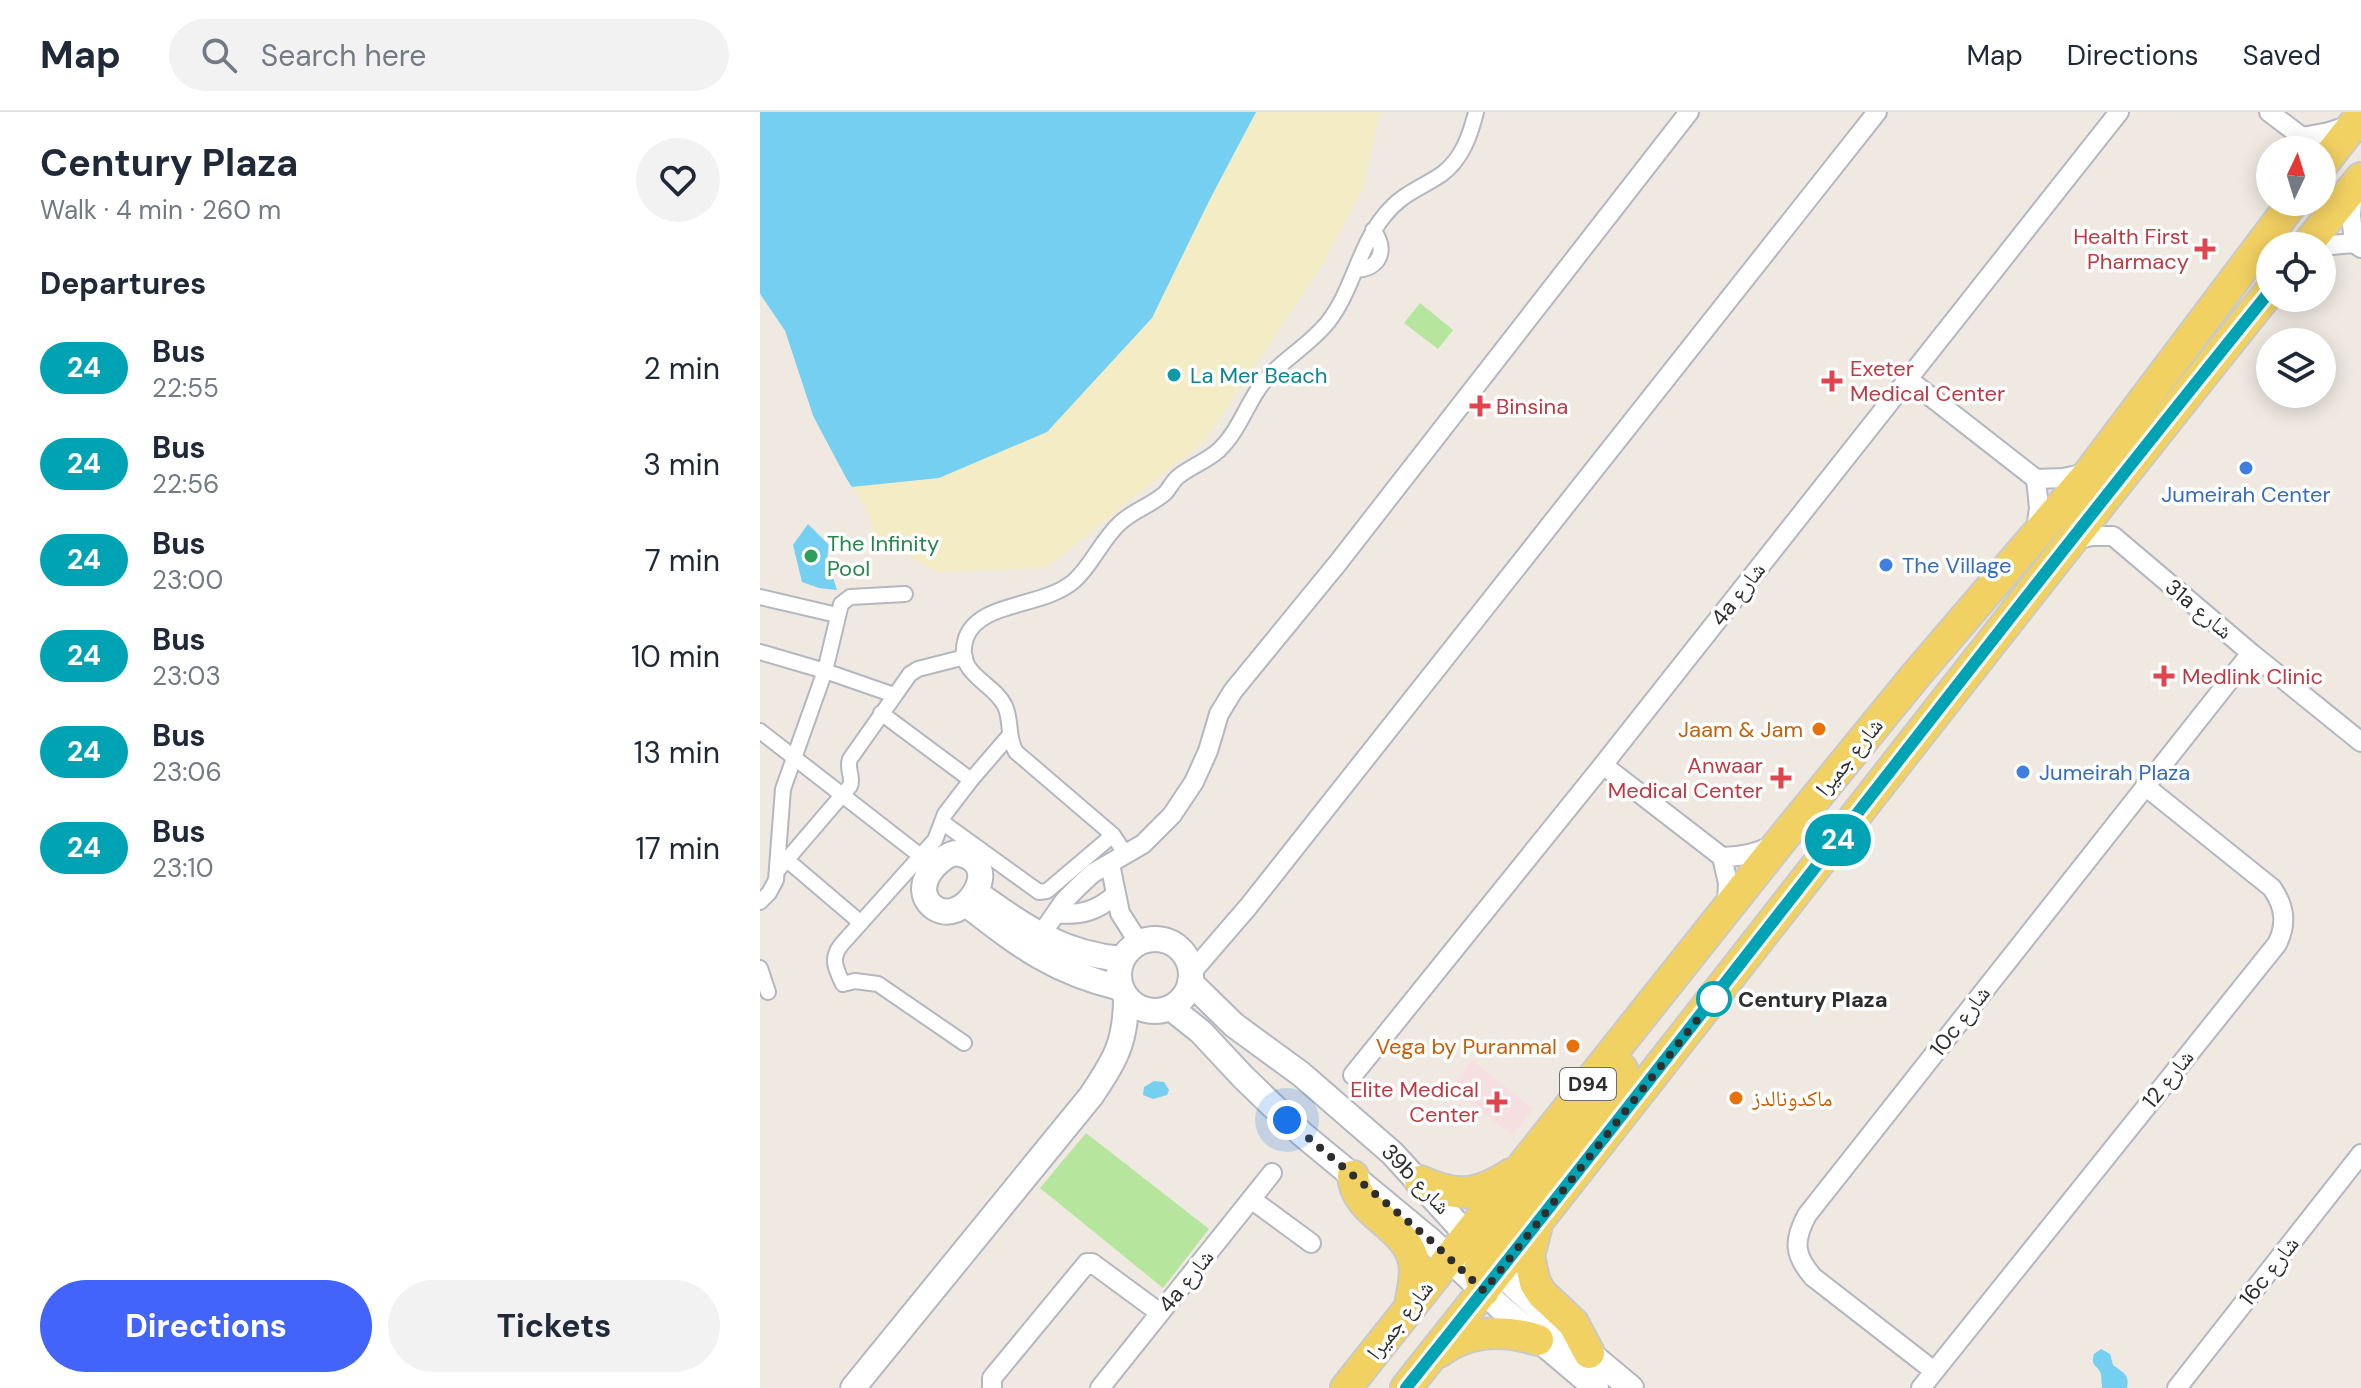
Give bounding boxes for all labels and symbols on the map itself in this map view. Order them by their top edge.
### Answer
north arrow [2256,136,2336,216]
place label: Health First Pharmacy [2073,222,2189,276]
marker: Health First Pharmacy [2196,240,2214,258]
place label: Exeter Medical Center [1850,354,2005,408]
place label: La Mer Beach [1190,361,1327,390]
marker: La Mer Beach [1165,366,1183,384]
marker: Exeter Medical Center [1821,370,1843,392]
place label: Binsina [1496,392,1568,421]
marker: Binsina [1471,397,1489,415]
marker: Jumeirah Center [2237,459,2255,477]
place label: Jumeirah Center [2161,480,2331,509]
place label: The Infinity Pool [827,529,939,583]
marker: The Infinity Pool [802,547,820,565]
place label: The Village [1902,551,2011,580]
street label: 4a شارع [1704,556,1772,632]
marker: The Village [1877,556,1895,574]
street label: 31a شارع [2159,572,2239,646]
place label: Medlink Clinic [2182,662,2323,691]
marker: Medlink Clinic [2153,665,2175,687]
street label: شارع جميرا [1809,712,1889,802]
place label: Jaam & Jam [1678,715,1803,744]
marker: Jaam & Jam [1810,720,1828,738]
place label: Anwaar Medical Center [1608,751,1763,805]
place label: Jumeirah Plaza [2039,758,2190,787]
marker: Jumeirah Plaza [2014,763,2032,781]
marker: Anwaar Medical Center [1770,767,1792,789]
line badge: 24 [1802,814,1874,866]
street label: 10c شارع [1923,980,1997,1062]
marker: Century Plaza [1697,982,1731,1016]
place label: Century Plaza [1738,985,1888,1014]
place label: Vega by Puranmal [1376,1032,1557,1061]
marker: Vega by Puranmal [1564,1037,1582,1055]
street label: شارع 12 [2136,1044,2200,1114]
road number: D94 [1560,1068,1616,1100]
place label: Elite Medical Center [1350,1075,1479,1129]
place label: ماكدونالدز [1751,1084,1833,1113]
marker: ماكدونالدز [1727,1089,1745,1107]
marker: Elite Medical Center [1486,1091,1508,1113]
your location [1267,1100,1307,1140]
street label: 39b شارع [1375,1137,1457,1221]
street label: 16c شارع [2233,1230,2305,1312]
street label: 4a شارع [1152,1244,1220,1318]
street label: شارع جميرا [1360,1275,1440,1365]

